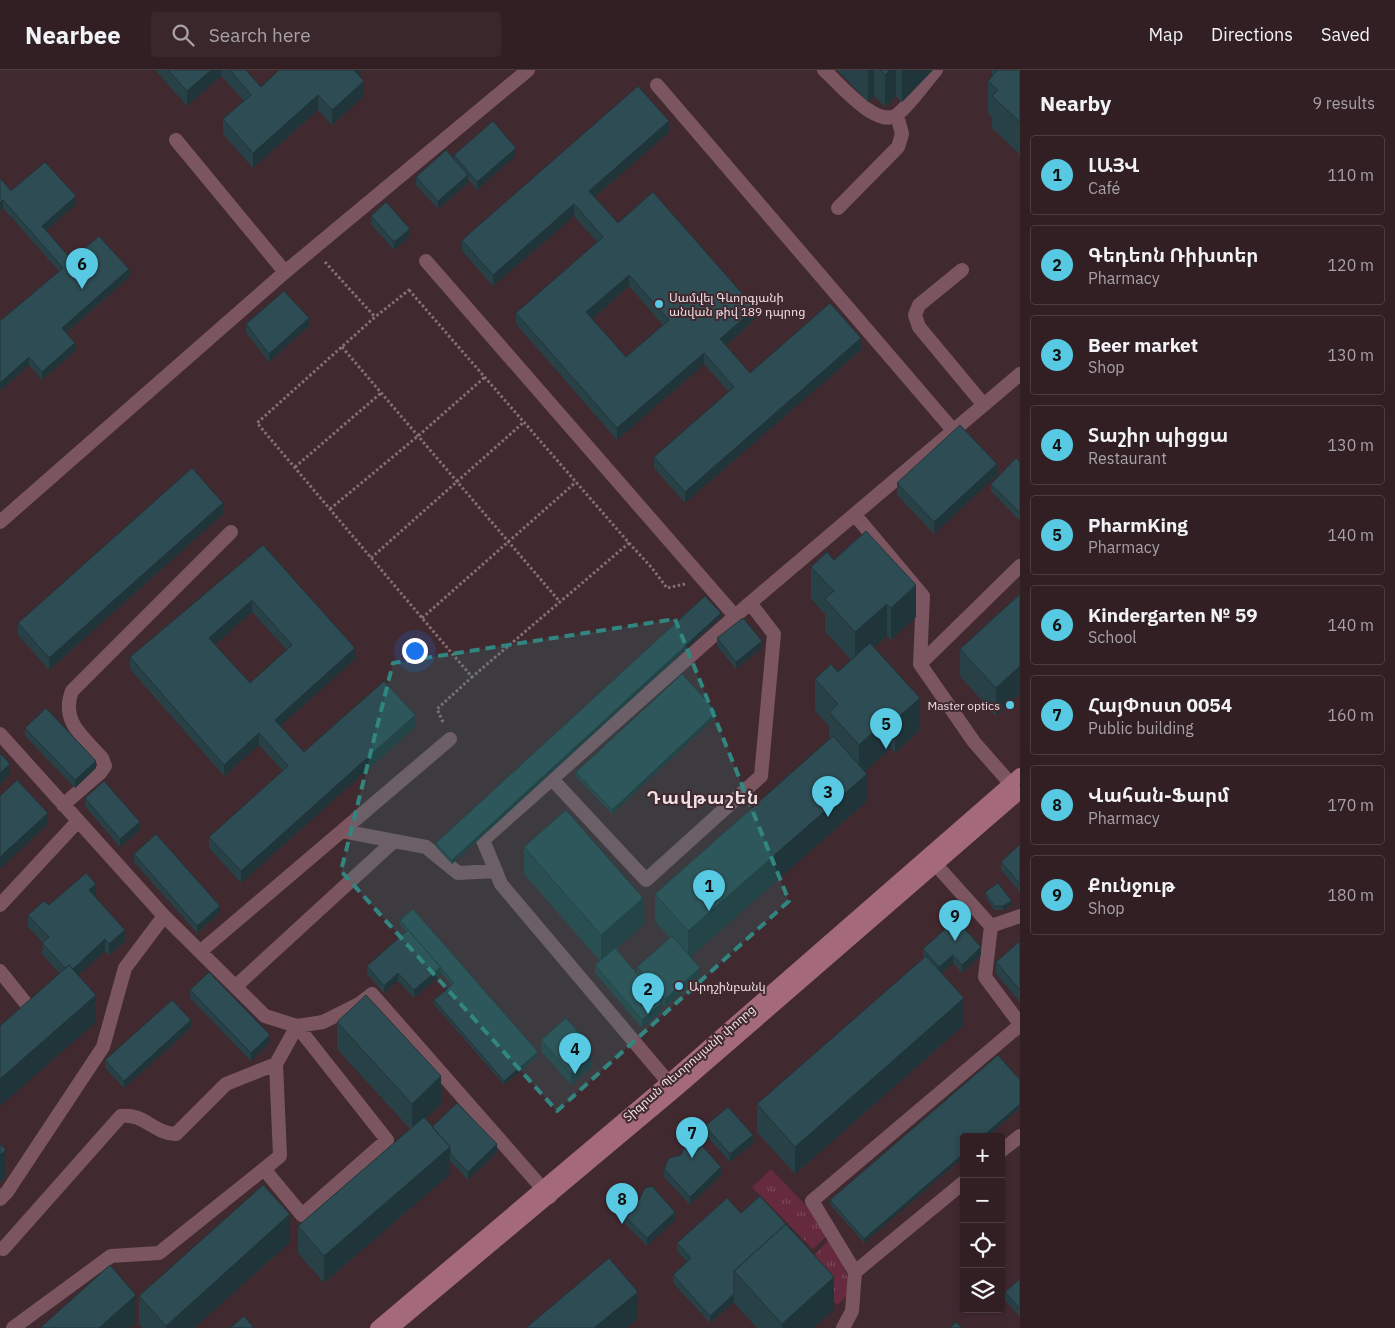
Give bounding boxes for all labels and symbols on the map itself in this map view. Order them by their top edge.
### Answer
pin: 6 [66,248,98,289]
place label: Սամվել Գևորգյանի անվան թիվ 189 դպրոց [669,290,805,319]
marker: Սամվել Գևորգյանի անվան թիվ 189 դպրոց [653,298,665,310]
your location [402,638,428,664]
place label: Master optics [927,698,1000,713]
marker: Master optics [1004,699,1016,711]
pin: 5 [870,708,902,749]
pin: 3 [812,776,844,817]
district label: Դավթաշեն [647,786,759,809]
pin: 1 [693,870,725,911]
pin: 9 [939,900,971,941]
pin: 2 [632,973,664,1014]
place label: Արդշինբանկ [689,979,766,994]
marker: Արդշինբանկ [673,980,685,992]
street label: Տիգրան Պետրոսյանի փողոց [620,1001,758,1125]
pin: 4 [559,1033,591,1074]
pin: 7 [676,1117,708,1158]
pin: 8 [606,1183,638,1224]

